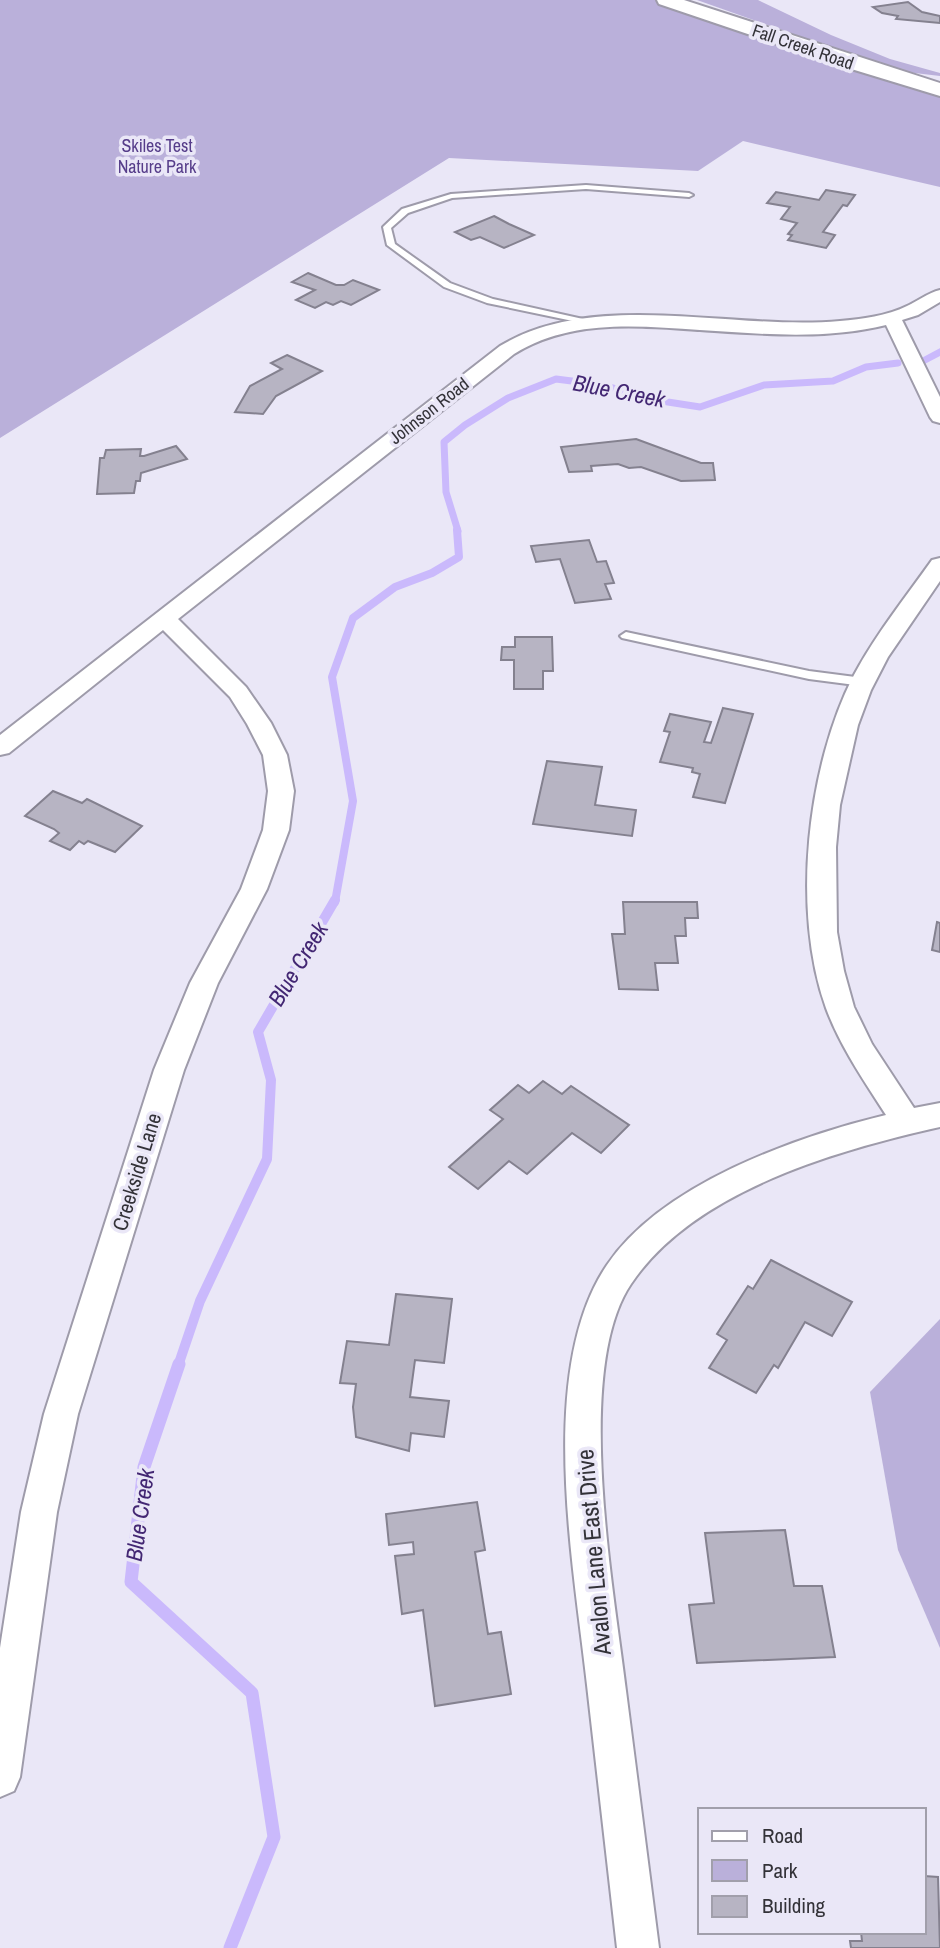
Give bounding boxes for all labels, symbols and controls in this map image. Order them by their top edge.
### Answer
street label: Fall Creek Road [749,17,857,76]
park label: Skiles Test Nature Park [118,133,197,179]
water label: Blue Creek [570,366,669,415]
street label: Johnson Road [383,371,474,450]
water label: Blue Creek [260,914,336,1012]
street label: Creekside Lane [105,1109,168,1234]
street label: Avalon Lane East Drive [568,1448,618,1657]
water label: Blue Creek [118,1465,162,1563]
legend [698,1808,926,1934]
text: Road [762,1821,803,1850]
text: Park [762,1856,798,1885]
text: Building [762,1891,826,1920]

